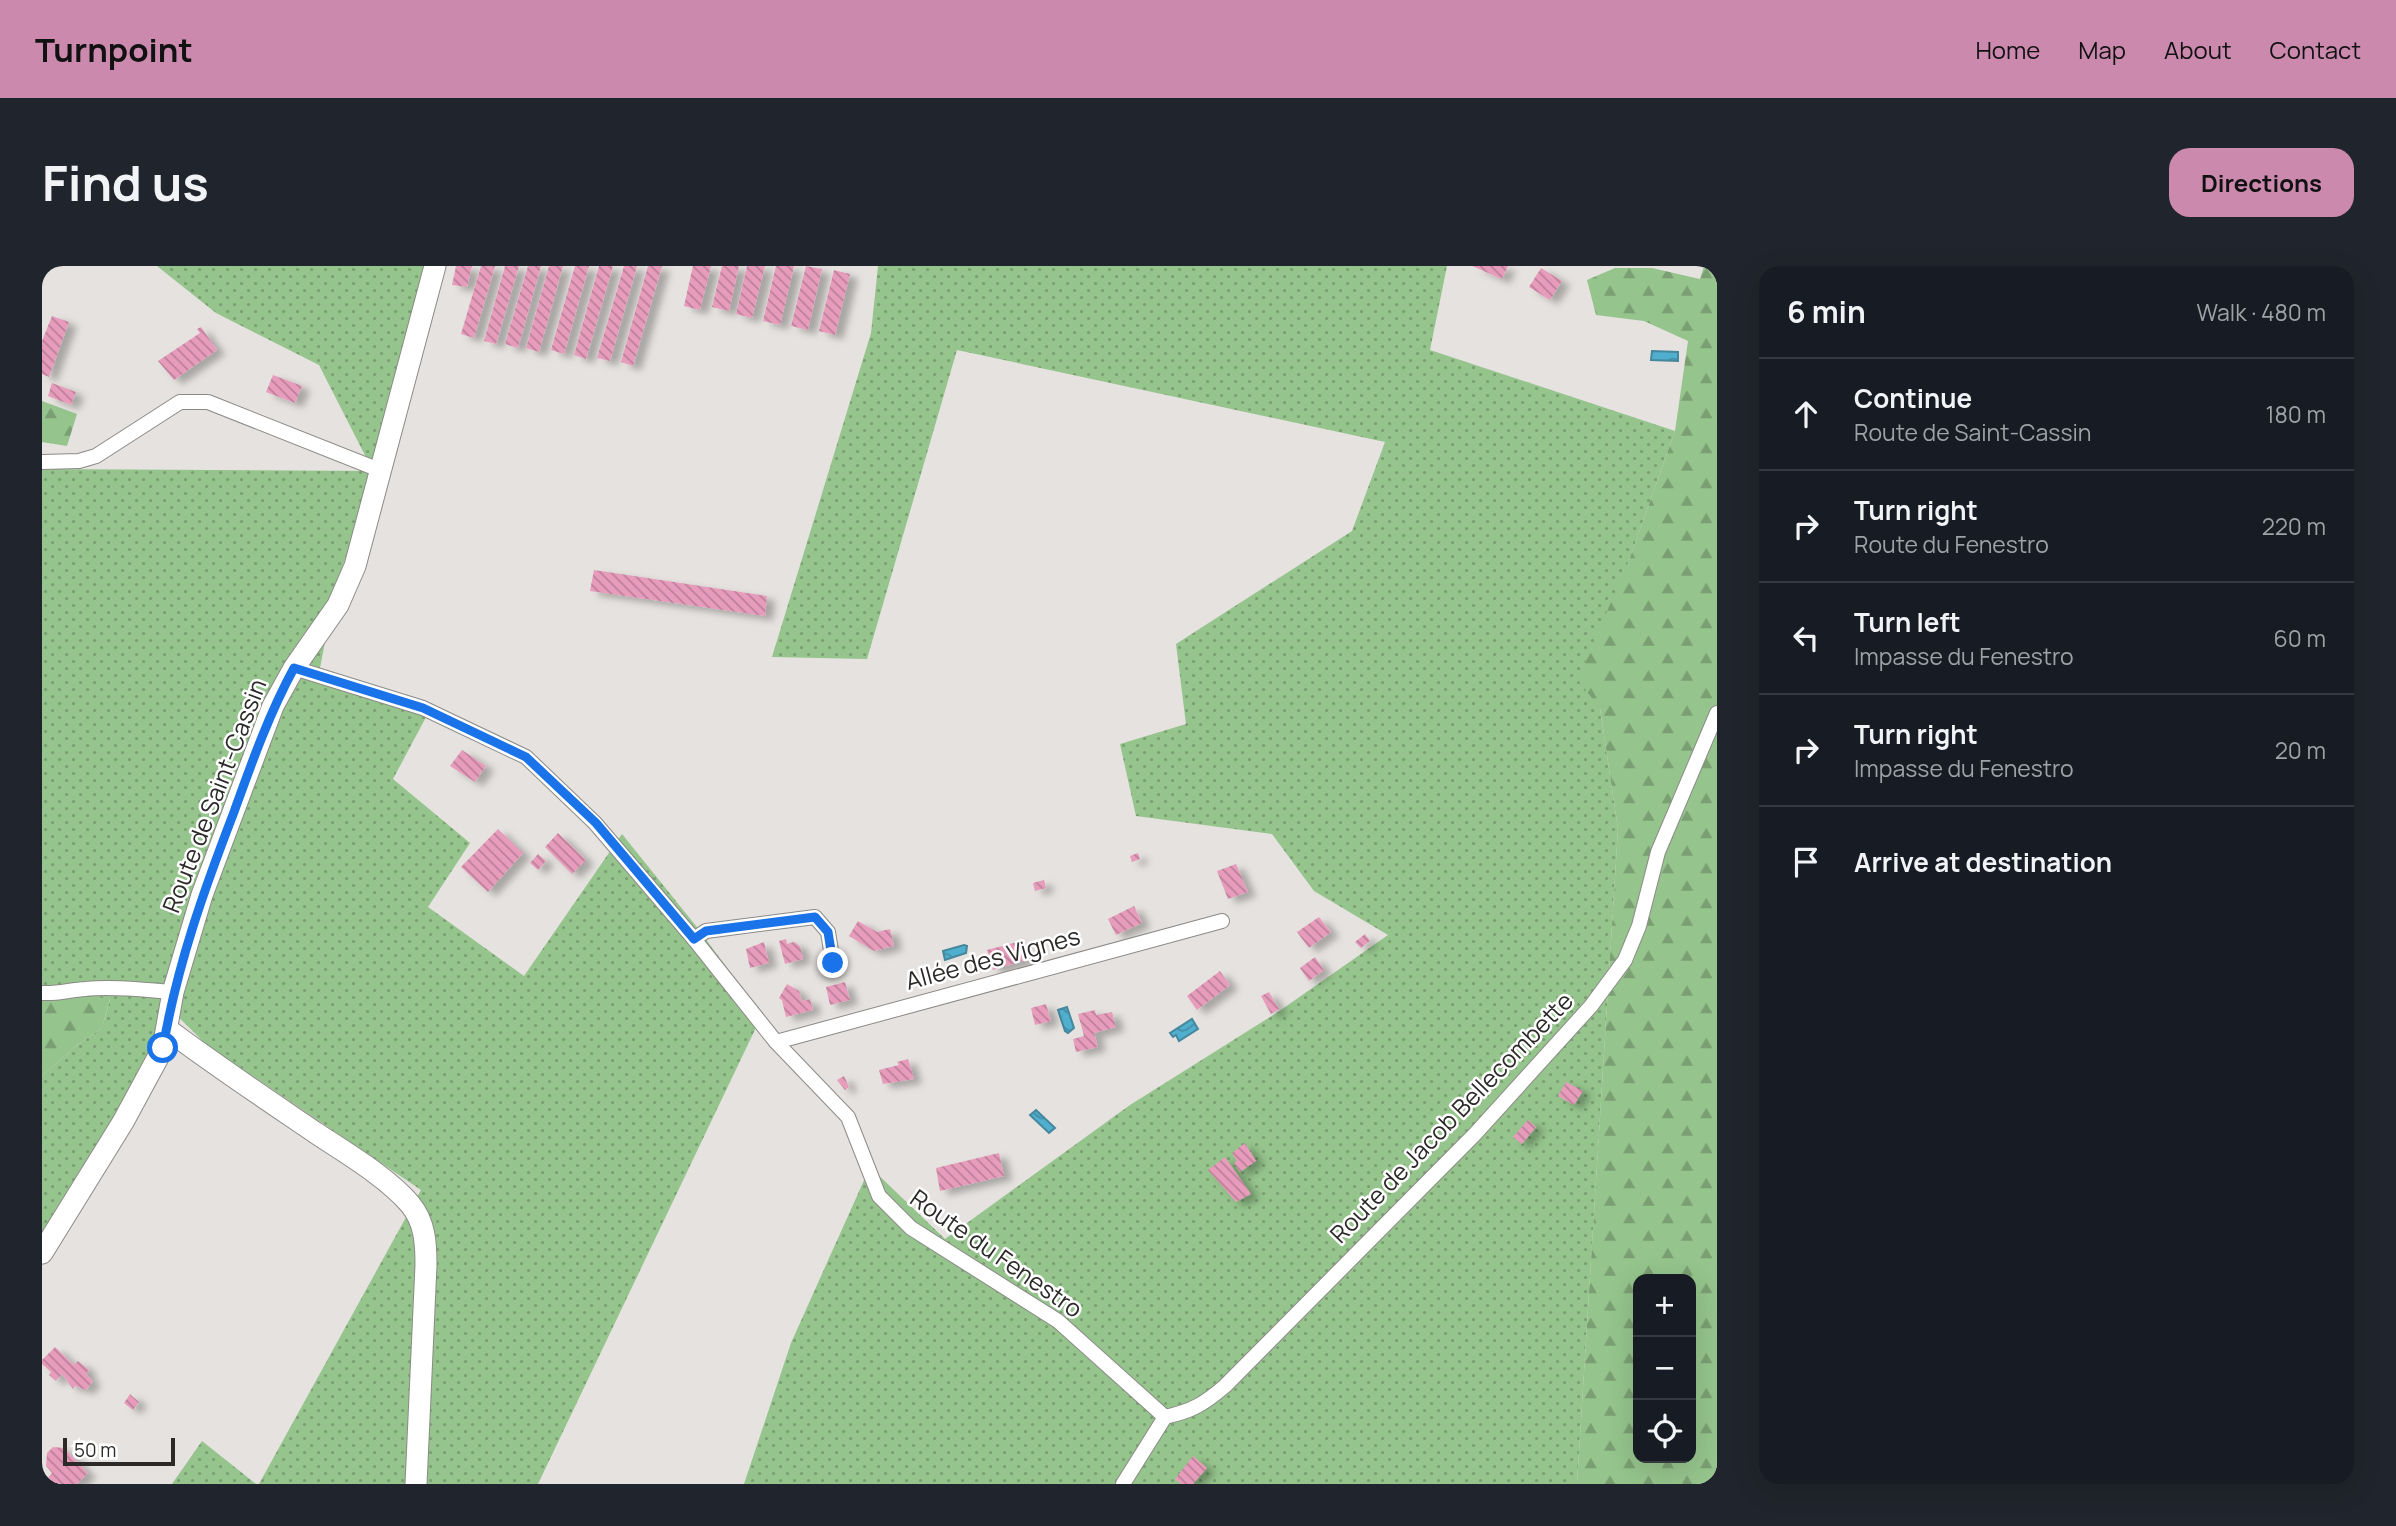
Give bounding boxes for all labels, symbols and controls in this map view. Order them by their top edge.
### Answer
text: Turnpoint [35,27,193,72]
text: Home [1975,33,2040,66]
text: Map [2078,33,2126,66]
text: About [2164,33,2232,66]
text: Contact [2270,33,2361,66]
button: Directions [2169,148,2354,217]
text: Find us [42,149,209,216]
text: 6 min [1787,291,1866,332]
text: Walk · 480 m [2197,296,2326,328]
text: Continue [1854,380,1972,416]
icon: ahead [1787,395,1825,433]
text: 180 m [2266,398,2326,430]
text: Route de Saint-Cassin [1854,416,2092,448]
text: Turn right [1854,492,1978,528]
icon: right [1787,507,1825,545]
text: 220 m [2262,510,2326,542]
text: Route du Fenestro [1854,528,2049,560]
text: Turn left [1854,604,1961,640]
icon: left [1787,619,1825,657]
text: 60 m [2274,622,2326,654]
text: Impasse du Fenestro [1854,640,2074,672]
street label: Route de Saint-Cassin [154,674,273,917]
text: Turn right [1854,716,1978,752]
icon: right [1787,731,1825,769]
text: 20 m [2275,734,2326,766]
text: Impasse du Fenestro [1854,752,2074,784]
icon: arrive [1787,843,1825,881]
text: Arrive at destination [1854,844,2112,880]
street label: Allée des Vignes [902,918,1084,997]
route end [817,947,848,978]
street label: Route de Jacob Bellecombette [1322,984,1580,1250]
route start [147,1032,178,1063]
street label: Route du Fenestro [904,1181,1090,1325]
map controls [1633,1274,1696,1463]
button: + [1633,1274,1696,1337]
button: − [1633,1337,1696,1400]
button: locate [1633,1400,1696,1463]
scale bar [63,1435,175,1467]
text: 50 m [74,1437,116,1463]

